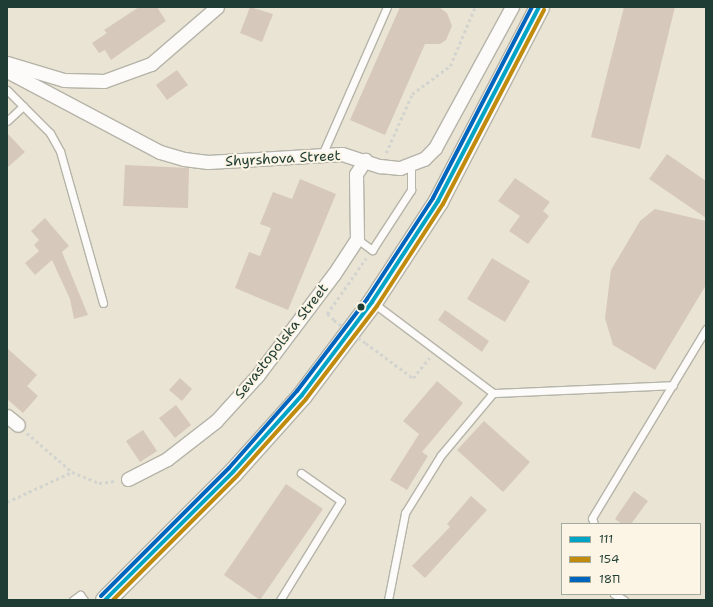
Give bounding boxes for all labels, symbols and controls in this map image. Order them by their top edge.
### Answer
street label: Shyrshova Street [225,147,341,169]
street label: Sevastopolska Street [231,280,331,402]
unlabelled marker [356,302,366,312]
legend [561,523,701,595]
text: 111 [599,531,613,547]
text: 154 [599,551,619,567]
text: 18П [599,571,620,587]

